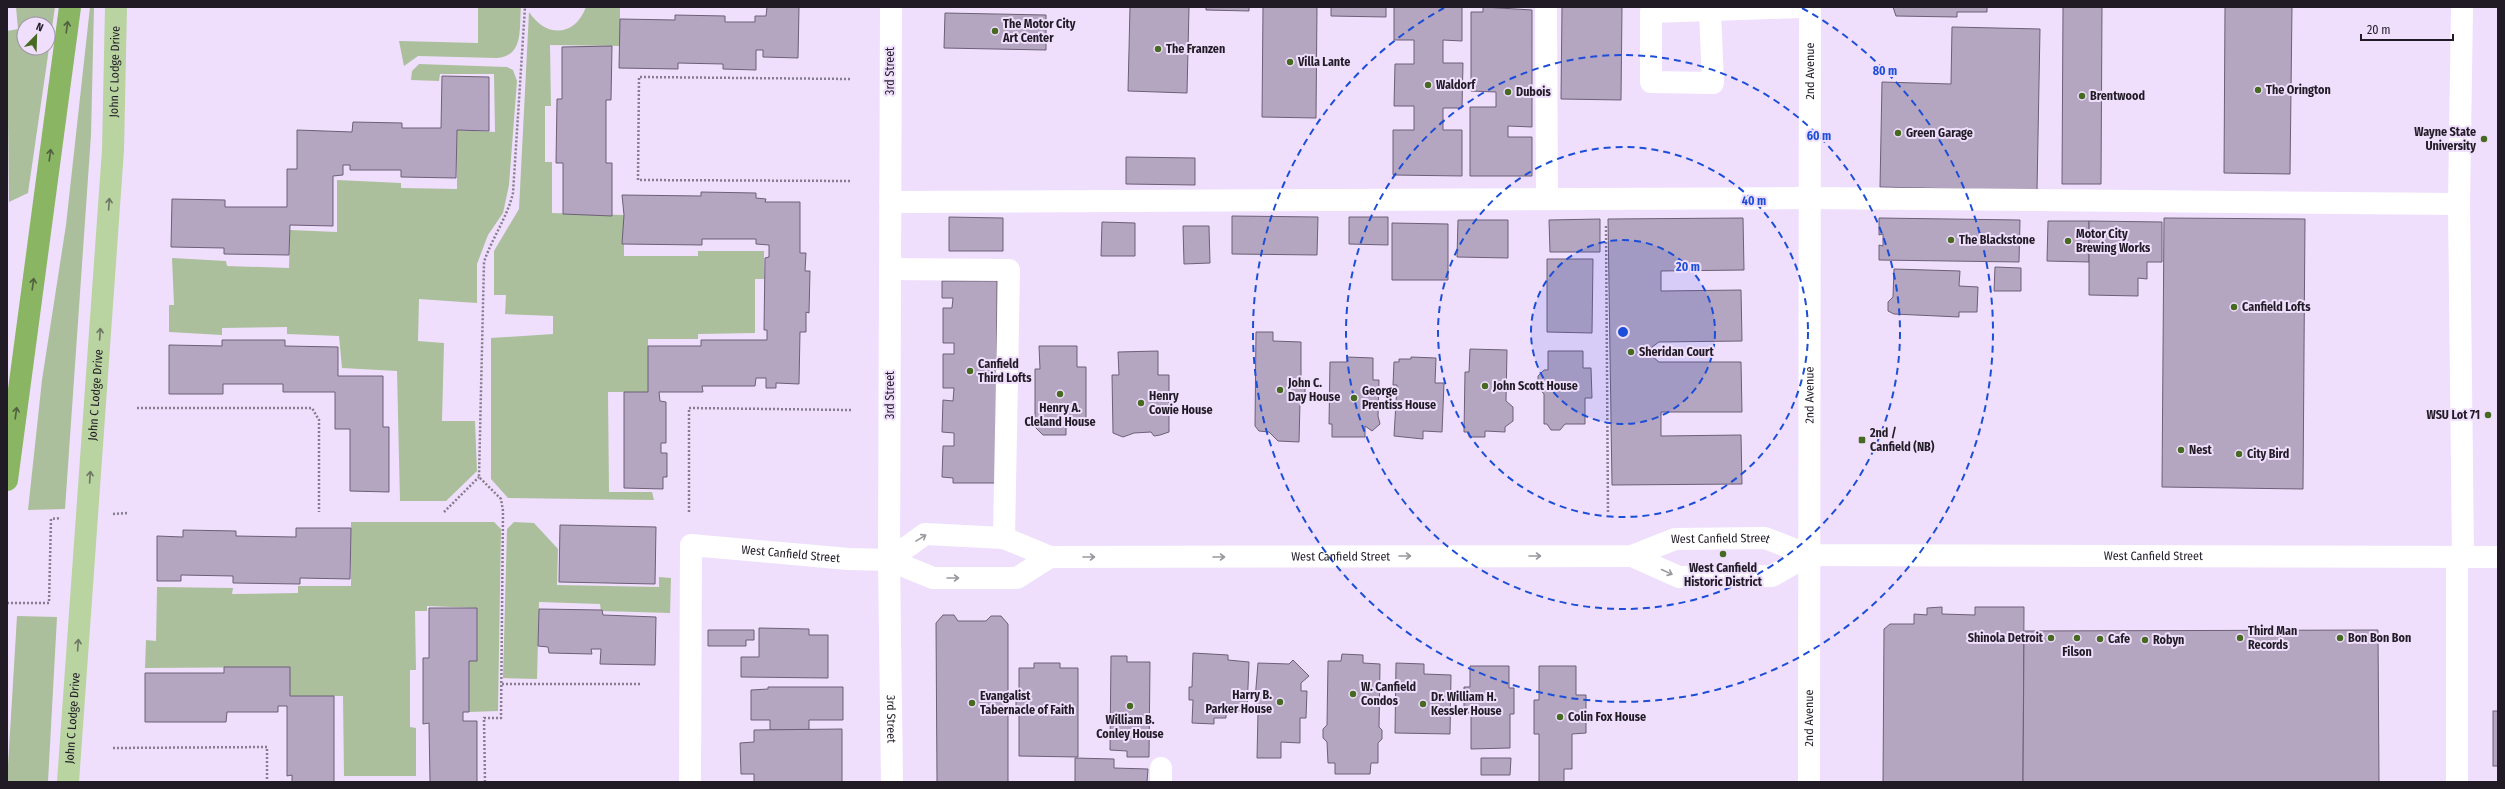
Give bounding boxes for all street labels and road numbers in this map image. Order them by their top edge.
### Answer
street label: John C Lodge Drive [107,26,123,118]
street label: 2nd Avenue [1803,42,1817,100]
street label: 3rd Street [883,47,897,95]
street label: John C Lodge Drive [85,349,106,441]
street label: 2nd Avenue [1802,366,1817,424]
street label: 3rd Street [883,371,897,419]
street label: West Canfield Street [1671,531,1772,546]
street label: West Canfield Street [741,543,841,565]
street label: West Canfield Street [1291,549,1390,564]
street label: West Canfield Street [2104,549,2203,563]
street label: John C Lodge Drive [62,672,83,764]
street label: 2nd Avenue [1802,689,1816,747]
street label: 3rd Street [884,695,898,743]

